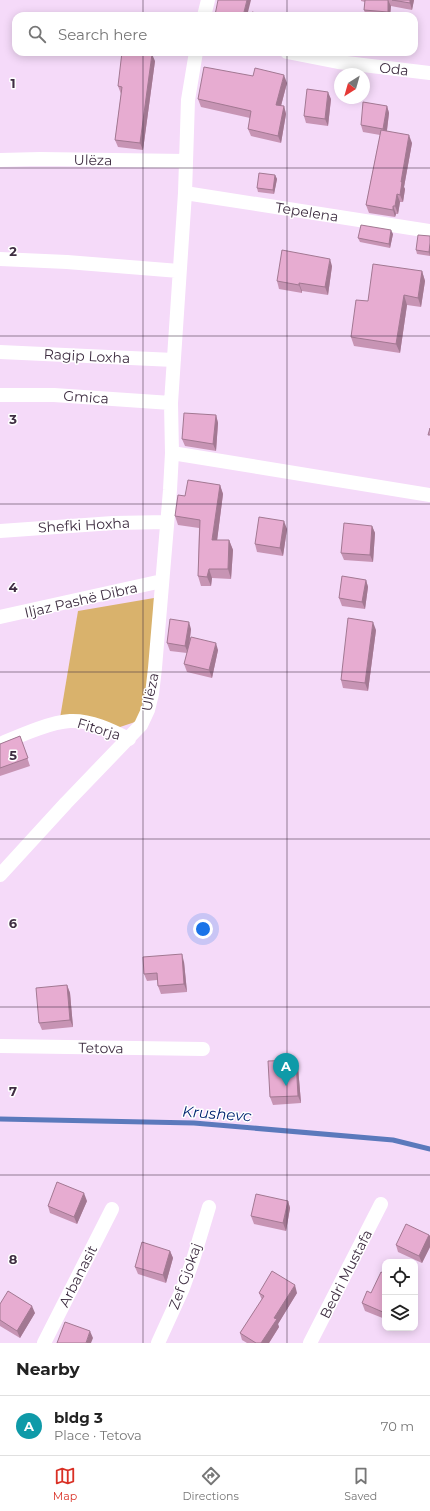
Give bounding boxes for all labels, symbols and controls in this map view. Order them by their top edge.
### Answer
search box [12,12,418,56]
icon: search [26,23,48,45]
text: Search here [58,25,147,44]
street label: Oda [378,58,410,80]
north arrow [334,68,370,104]
text: 1 [10,75,16,91]
street label: Ulëza [74,151,112,169]
street label: Tepelena [274,198,340,226]
text: 2 [9,243,17,259]
street label: Ragip Loxha [43,345,131,367]
street label: Gmica [63,386,109,408]
text: 3 [8,411,17,427]
street label: Shefki Hoxha [37,514,131,536]
street label: Iljaz Pashë Dibra [23,578,139,622]
text: 4 [9,579,18,595]
street label: Ulëza [137,671,163,713]
street label: Fitorja [75,714,123,744]
text: 5 [9,747,17,763]
text: 6 [9,915,18,931]
your location [193,919,213,939]
street label: Tetova [78,1039,124,1057]
pin: A [273,1053,299,1086]
text: 7 [9,1083,17,1099]
water label: Krushevc [182,1102,253,1125]
street label: Bedri Mustafa [316,1226,376,1322]
street label: Zef Gjokaj [165,1240,205,1312]
street label: Arbanasit [55,1242,101,1310]
text: 8 [9,1251,18,1267]
map controls [382,1259,418,1331]
button: locate [382,1259,418,1295]
button: layers [382,1295,418,1331]
text: Nearby [16,1359,80,1379]
text: bldg 3 [54,1408,103,1427]
text: A [24,1418,34,1434]
text: 70 m [381,1418,414,1434]
text: Place · Tetova [54,1427,142,1443]
tab: Map [53,1465,77,1503]
tab: Directions [183,1465,239,1503]
tab: Saved [344,1465,377,1503]

